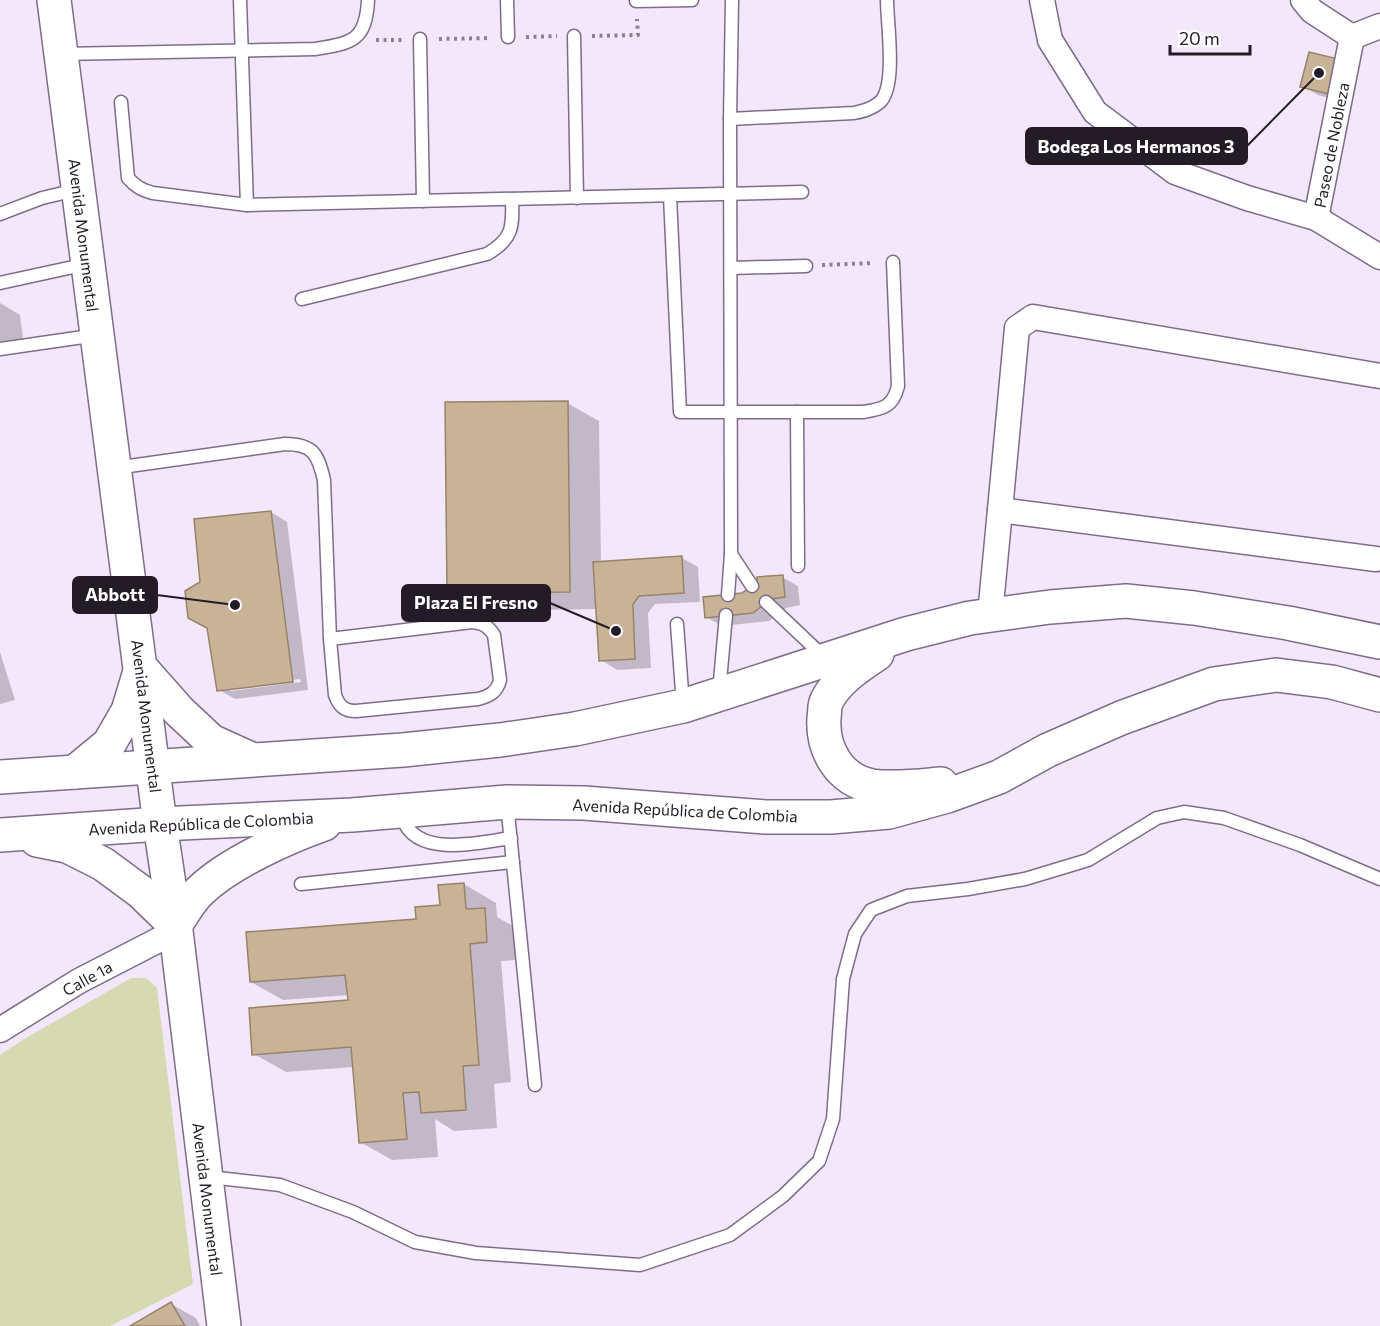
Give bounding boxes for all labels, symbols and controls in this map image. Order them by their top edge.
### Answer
scale bar [1170,18,1250,56]
text: 20 m [1179,27,1220,49]
street label: Paseo de Nobleza [1310,81,1352,209]
callout: Bodega Los Hermanos 3 [1026,128,1247,164]
text: Bodega Los Hermanos 3 [1037,135,1235,157]
street label: Avenida Monumental [65,157,103,313]
callout: Abbott [73,577,157,613]
text: Abbott [85,583,145,605]
callout: Plaza El Fresno [402,585,550,621]
text: Plaza El Fresno [414,591,538,613]
street label: Avenida Monumental [128,638,166,794]
street label: Avenida República de Colombia [572,795,798,825]
street label: Avenida República de Colombia [88,808,314,838]
street label: Calle 1a [59,957,115,999]
street label: Avenida Monumental [189,1121,227,1277]

